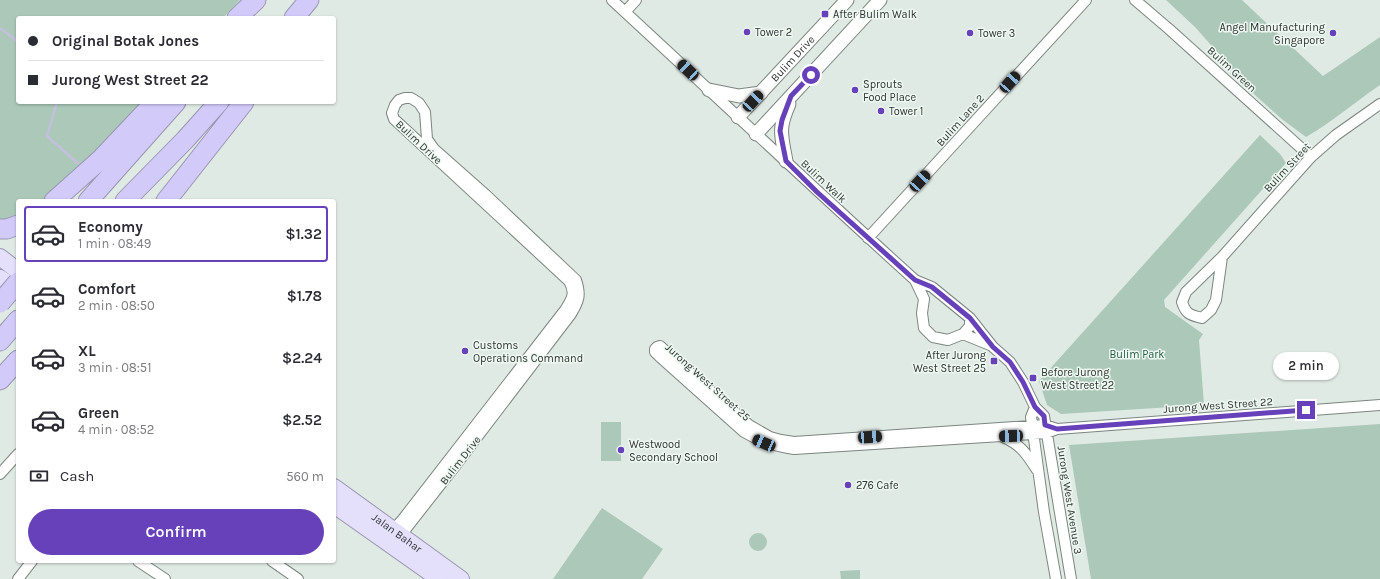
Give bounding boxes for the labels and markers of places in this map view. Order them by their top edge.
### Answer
place label: After Bulim Walk [833,8,917,21]
marker: After Bulim Walk [820,9,830,19]
place label: Angel Manufacturing Singapore [1219,21,1326,47]
place label: Tower 2 [755,26,792,39]
marker: Tower 2 [742,27,752,37]
place label: Tower 3 [978,27,1015,40]
marker: Tower 3 [965,28,975,38]
marker: Angel Manufacturing Singapore [1328,28,1338,38]
place label: Sprouts Food Place [863,78,917,104]
marker: Sprouts Food Place [850,85,860,95]
place label: Tower 1 [889,105,924,118]
marker: Tower 1 [876,106,886,116]
place label: Customs Operations Command [473,339,583,365]
marker: Customs Operations Command [460,346,470,356]
place label: After Jurong West Street 25 [913,349,987,375]
marker: After Jurong West Street 25 [989,356,999,366]
place label: Before Jurong West Street 22 [1041,366,1114,392]
marker: Before Jurong West Street 22 [1028,373,1038,383]
place label: Westwood Secondary School [629,438,718,464]
marker: Westwood Secondary School [616,445,626,455]
place label: 276 Cafe [856,479,899,492]
marker: 276 Cafe [843,480,853,490]

